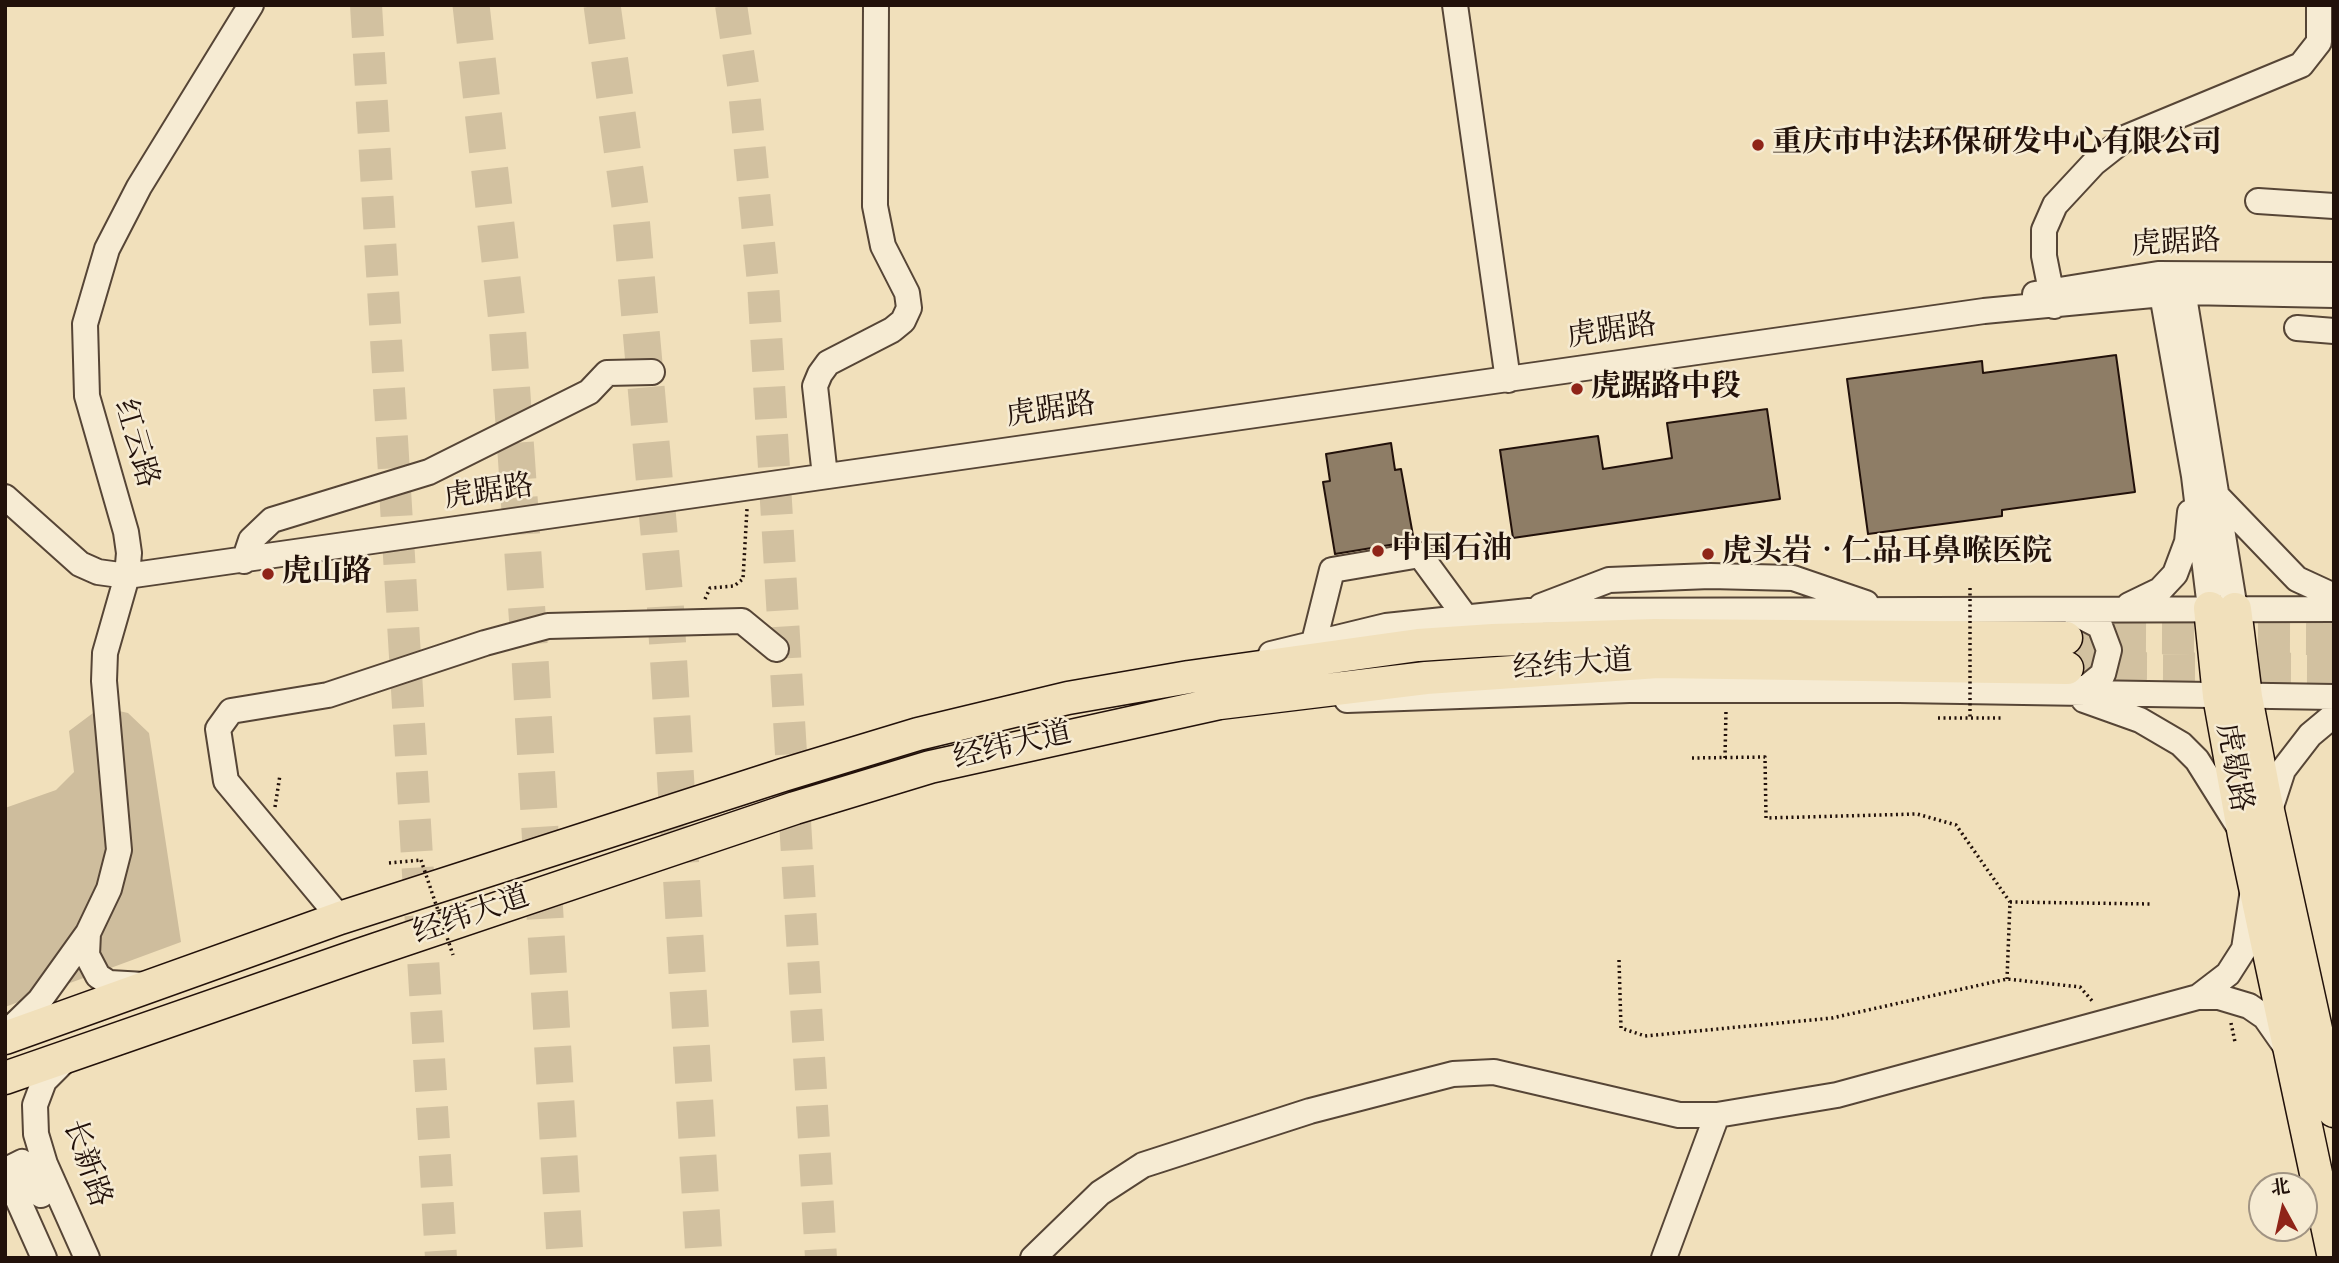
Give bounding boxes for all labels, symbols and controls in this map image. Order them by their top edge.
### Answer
place label: 重庆市中法环保研发中心有限公司 [1772,127,2222,163]
marker: 重庆市中法环保研发中心有限公司 [1750,137,1766,153]
street label: 虎踞路 [2130,225,2222,265]
street label: 虎踞路 [1565,309,1659,357]
place label: 虎踞路中段 [1591,371,1741,407]
marker: 虎踞路中段 [1569,381,1585,397]
street label: 虎踞路 [1004,388,1098,436]
street label: 红云路 [104,396,164,492]
street label: 虎踞路 [442,470,536,518]
place label: 中国石油 [1392,533,1512,569]
place label: 虎头岩‧仁品耳鼻喉医院 [1722,536,2052,572]
marker: 中国石油 [1370,543,1386,559]
marker: 虎头岩‧仁品耳鼻喉医院 [1700,546,1716,562]
place label: 虎山路 [282,556,372,592]
marker: 虎山路 [260,566,276,582]
street label: 经纬大道 [1512,645,1634,689]
street label: 经纬大道 [950,717,1076,779]
street label: 虎歇路 [2206,721,2258,815]
street label: 经纬大道 [409,880,535,954]
street label: 长新路 [53,1116,117,1212]
north arrow [2248,1172,2318,1242]
text: 北 [2269,1175,2291,1200]

